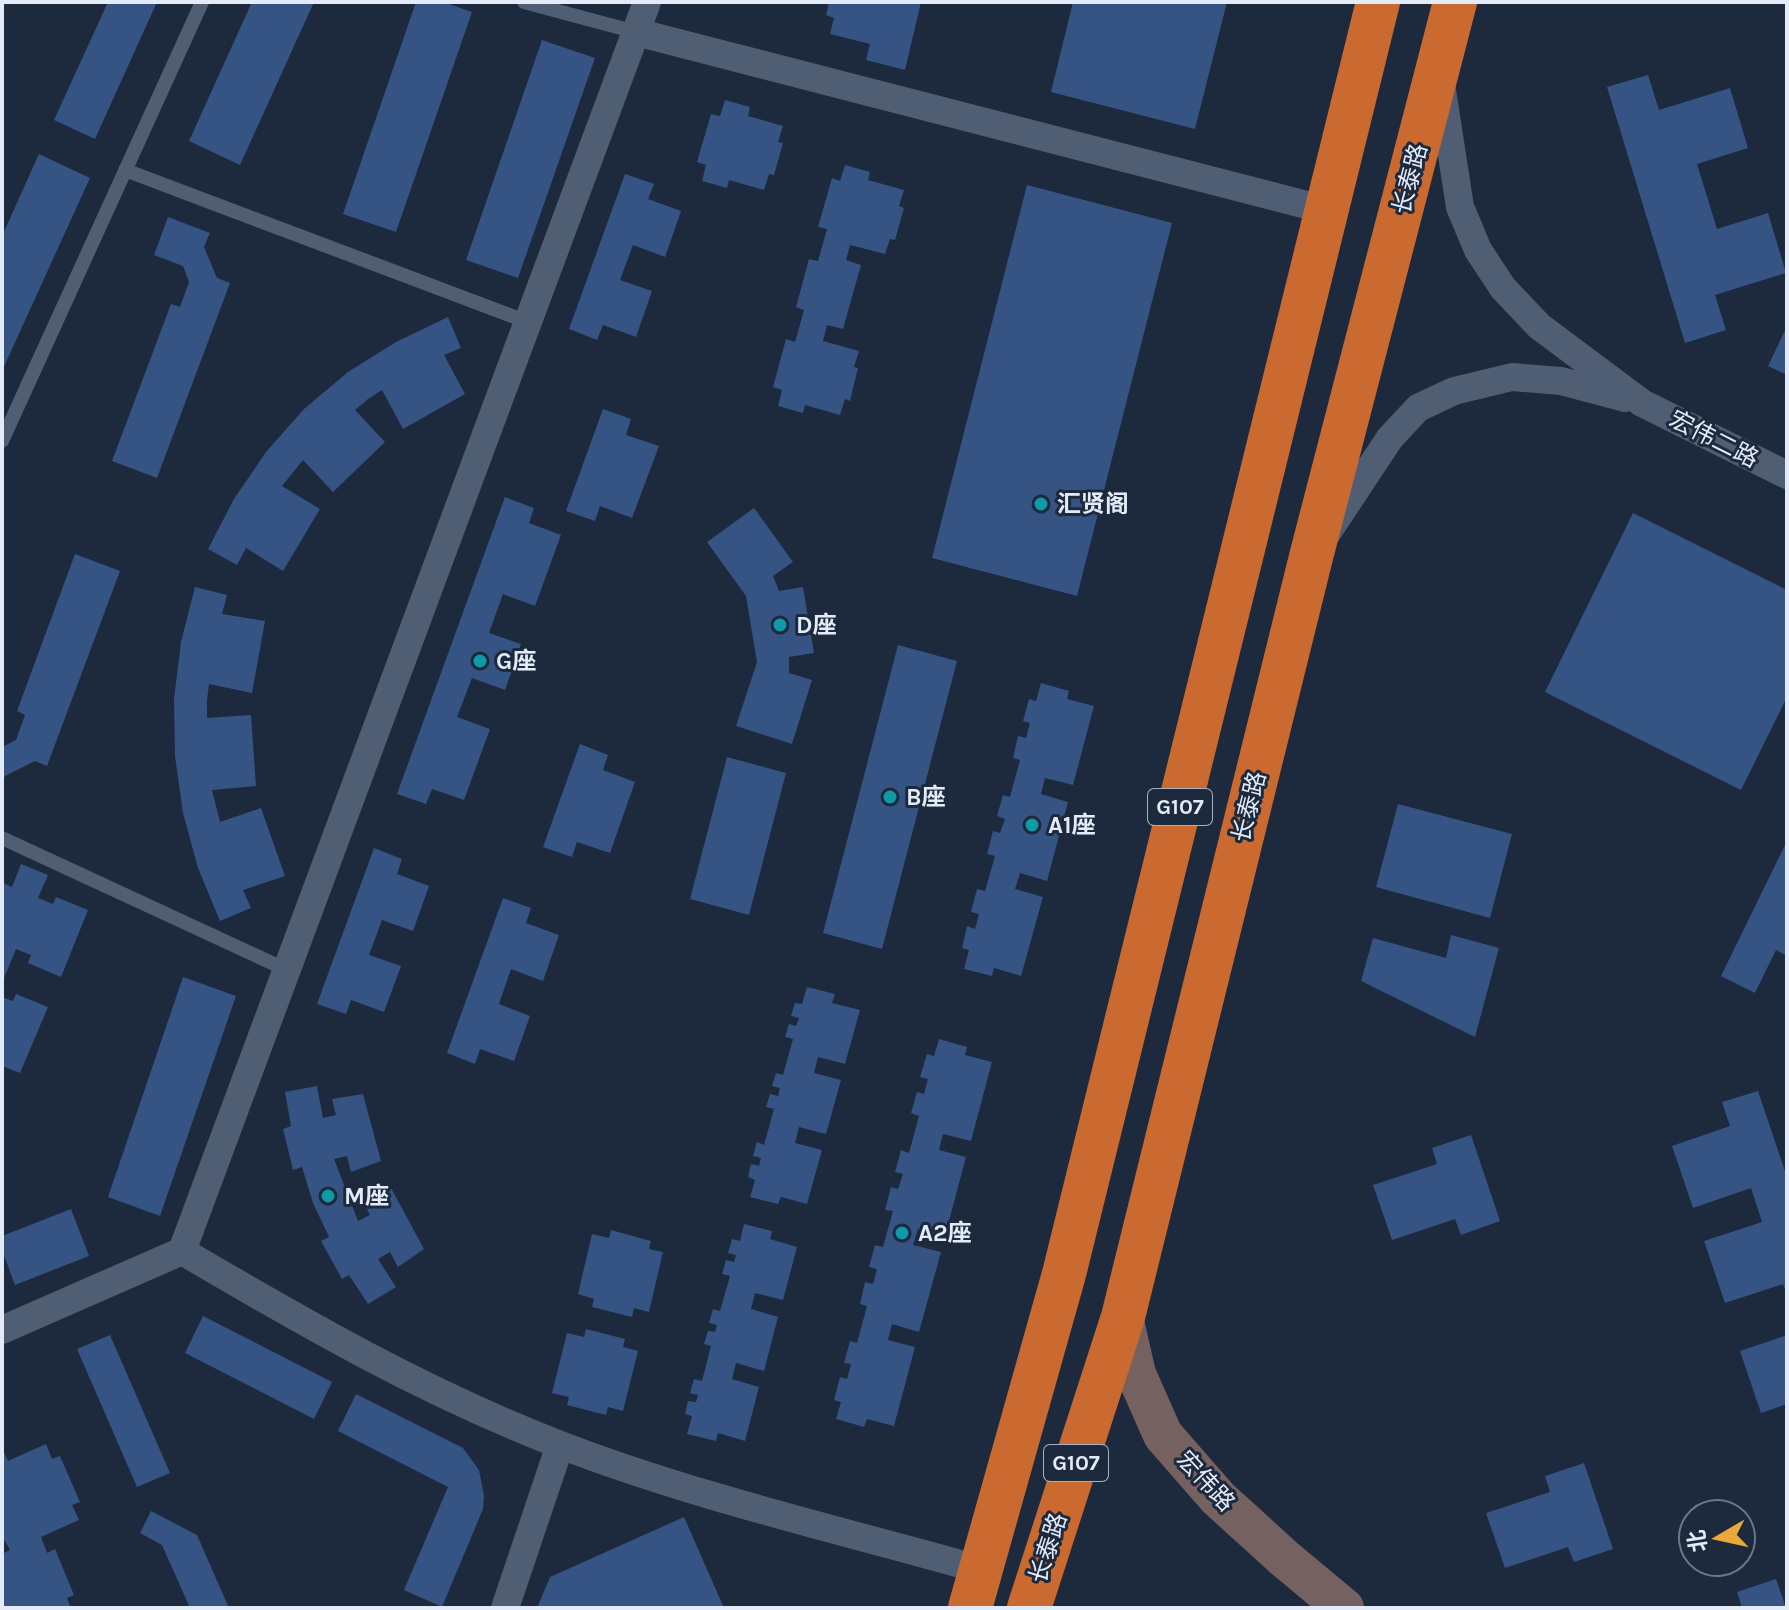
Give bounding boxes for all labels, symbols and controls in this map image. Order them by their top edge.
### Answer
street label: 长泰路 [1387,141,1433,217]
street label: 宏伟二路 [1665,405,1763,473]
place label: 汇贤阁 [1057,490,1129,518]
marker: 汇贤阁 [1032,495,1050,513]
place label: D座 [796,611,836,639]
marker: D座 [771,616,789,634]
place label: G座 [496,647,536,675]
marker: G座 [471,652,489,670]
street label: 长泰路 [1227,769,1271,845]
place label: B座 [906,783,946,811]
marker: B座 [881,788,899,806]
road number: G107 [1148,789,1212,825]
place label: A1座 [1048,811,1096,839]
marker: A1座 [1023,816,1041,834]
place label: M座 [344,1182,389,1210]
marker: M座 [319,1187,337,1205]
place label: A2座 [918,1219,972,1247]
marker: A2座 [893,1224,911,1242]
road number: G107 [1044,1445,1108,1481]
street label: 宏伟路 [1171,1445,1241,1517]
north arrow [1677,1498,1757,1578]
street label: 长泰路 [1024,1509,1072,1587]
text: 北 [1684,1528,1713,1554]

